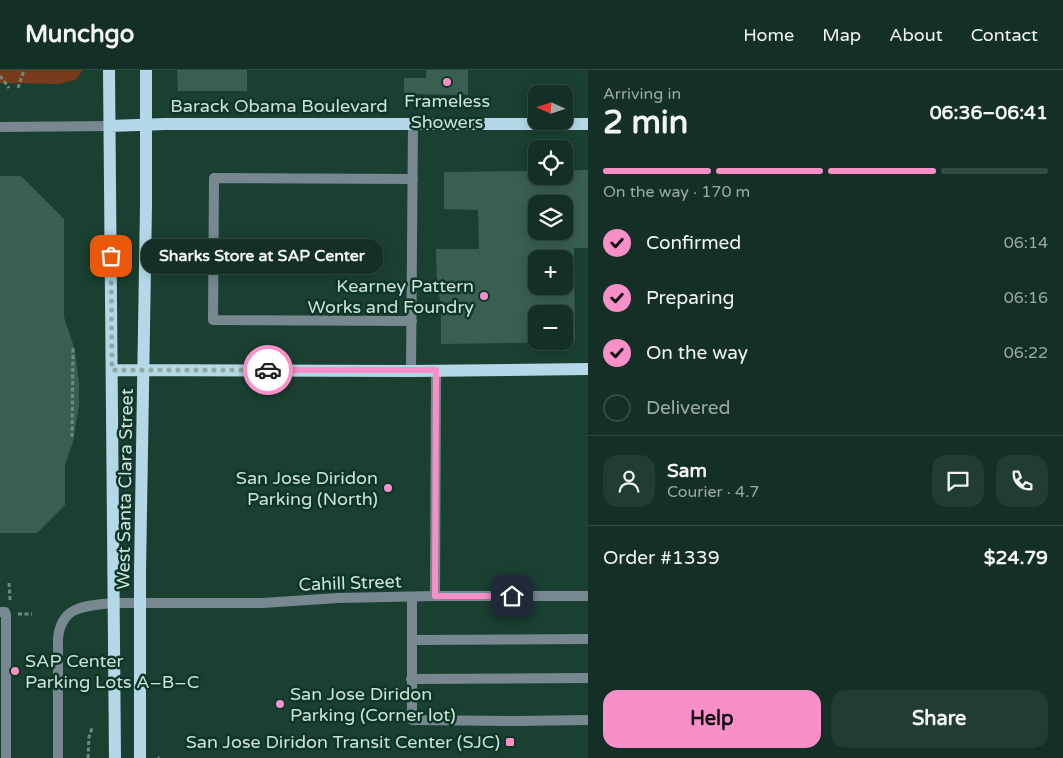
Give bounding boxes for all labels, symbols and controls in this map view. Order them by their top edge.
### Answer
text: Munchgo [25,20,134,49]
text: Home [743,24,794,46]
text: Map [822,24,861,46]
text: About [889,24,943,46]
text: Contact [971,24,1038,46]
marker: Frameless Showers [441,76,453,88]
text: Arriving in [603,84,681,104]
north arrow [528,85,572,130]
map controls [528,85,573,350]
place label: Frameless Showers [404,90,490,133]
street label: Barack Obama Boulevard [170,95,388,117]
text: 06:36–06:41 [930,102,1048,124]
text: 2 min [603,104,688,142]
button: locate [528,140,573,185]
text: On the way · 170 m [603,182,750,202]
button: layers [528,195,573,240]
icon: check [603,229,631,257]
text: Confirmed [646,232,741,254]
text: 06:14 [1004,233,1048,253]
pin [90,235,132,277]
callout: Sharks Store at SAP Center [141,238,384,274]
icon: bag [97,242,125,270]
text: Sharks Store at SAP Center [159,246,365,266]
button: + [528,250,573,295]
place label: Kearney Pattern Works and Foundry [308,275,474,318]
icon: check [603,284,631,312]
text: Preparing [646,287,735,309]
text: 06:16 [1004,288,1048,308]
marker: Kearney Pattern Works and Foundry [478,290,490,302]
button: − [528,305,573,350]
icon: check [603,339,631,367]
text: On the way [646,342,748,364]
text: 06:22 [1004,343,1048,363]
courier [243,345,293,395]
icon: car [254,356,282,384]
street label: West Santa Clara Street [112,388,138,590]
text: Delivered [646,397,731,419]
button: person [603,455,655,507]
button: chat [932,455,984,507]
button: phone [996,455,1048,507]
text: Sam [667,460,707,482]
place label: San Jose Diridon Parking (North) [236,467,378,510]
marker: San Jose Diridon Parking (North) [382,482,394,494]
text: Courier · 4.7 [667,482,759,502]
text: Order #1339 [603,547,720,569]
text: $24.79 [984,547,1048,569]
street label: Cahill Street [298,570,402,596]
pin [491,575,533,617]
icon: home [498,582,526,610]
place label: SAP Center Parking Lots A–B–C [25,650,199,693]
marker: SAP Center Parking Lots A–B–C [9,665,21,677]
place label: San Jose Diridon Parking (Corner lot) [290,683,456,726]
button: Help [603,690,821,748]
button: Share [831,690,1048,748]
marker: San Jose Diridon Parking (Corner lot) [274,698,286,710]
place label: San Jose Diridon Transit Center (SJC) [186,731,500,753]
marker: San Jose Diridon Transit Center (SJC) [504,736,516,748]

